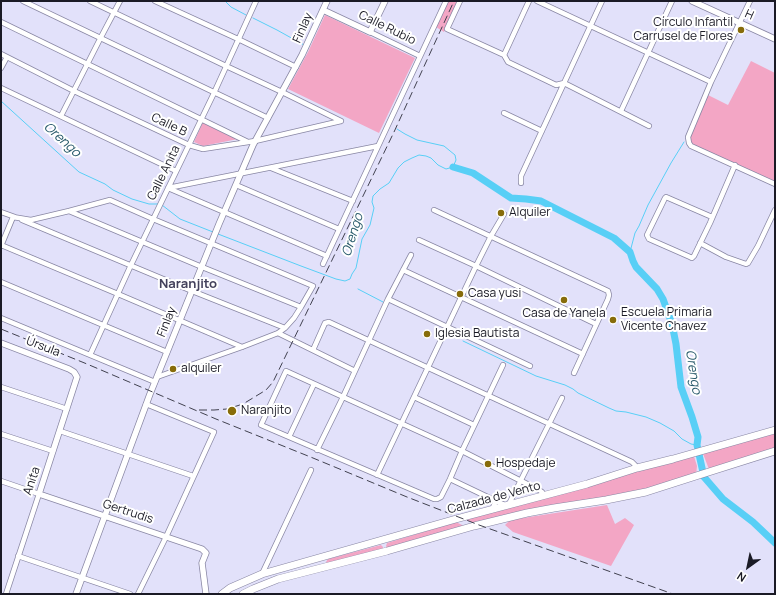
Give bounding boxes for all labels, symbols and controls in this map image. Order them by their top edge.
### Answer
street label: H [742,7,756,23]
street label: Calle Rubio [356,8,418,48]
street label: Finlay [290,11,316,45]
place label: Círculo Infantil Carrusel de Flores [633,16,733,44]
marker: Círculo Infantil Carrusel de Flores [736,25,746,35]
street label: Calle B [149,111,189,139]
water label: Orengo [40,119,84,161]
street label: Calle Anita [145,143,183,203]
place label: Alquiler [509,206,551,220]
marker: Alquiler [496,208,506,218]
water label: Orengo [339,211,367,259]
district label: Naranjito [159,276,217,292]
place label: Casa yusi [468,287,521,301]
marker: Casa yusi [455,289,465,299]
marker: Casa de Yanela [559,295,569,305]
street label: Finlay [154,305,180,339]
place label: Escuela Primaria Vicente Chavez [621,306,712,334]
place label: Casa de Yanela [522,307,606,321]
marker: Escuela Primaria Vicente Chavez [608,315,618,325]
place label: Iglesia Bautista [435,327,519,341]
marker: Iglesia Bautista [422,329,432,339]
street label: Úrsula [24,334,62,360]
water label: Orengo [682,349,704,395]
place label: alquiler [181,362,222,376]
marker: alquiler [168,364,178,374]
place label: Naranjito [241,404,291,418]
marker: Naranjito [226,405,238,417]
place label: Hospedaje [496,457,555,471]
marker: Hospedaje [483,459,493,469]
street label: Anita [20,465,44,497]
street label: Calzada de Vento [446,479,542,517]
street label: Gertrudis [101,497,155,527]
north arrow [728,547,768,587]
text: N [734,569,749,586]

